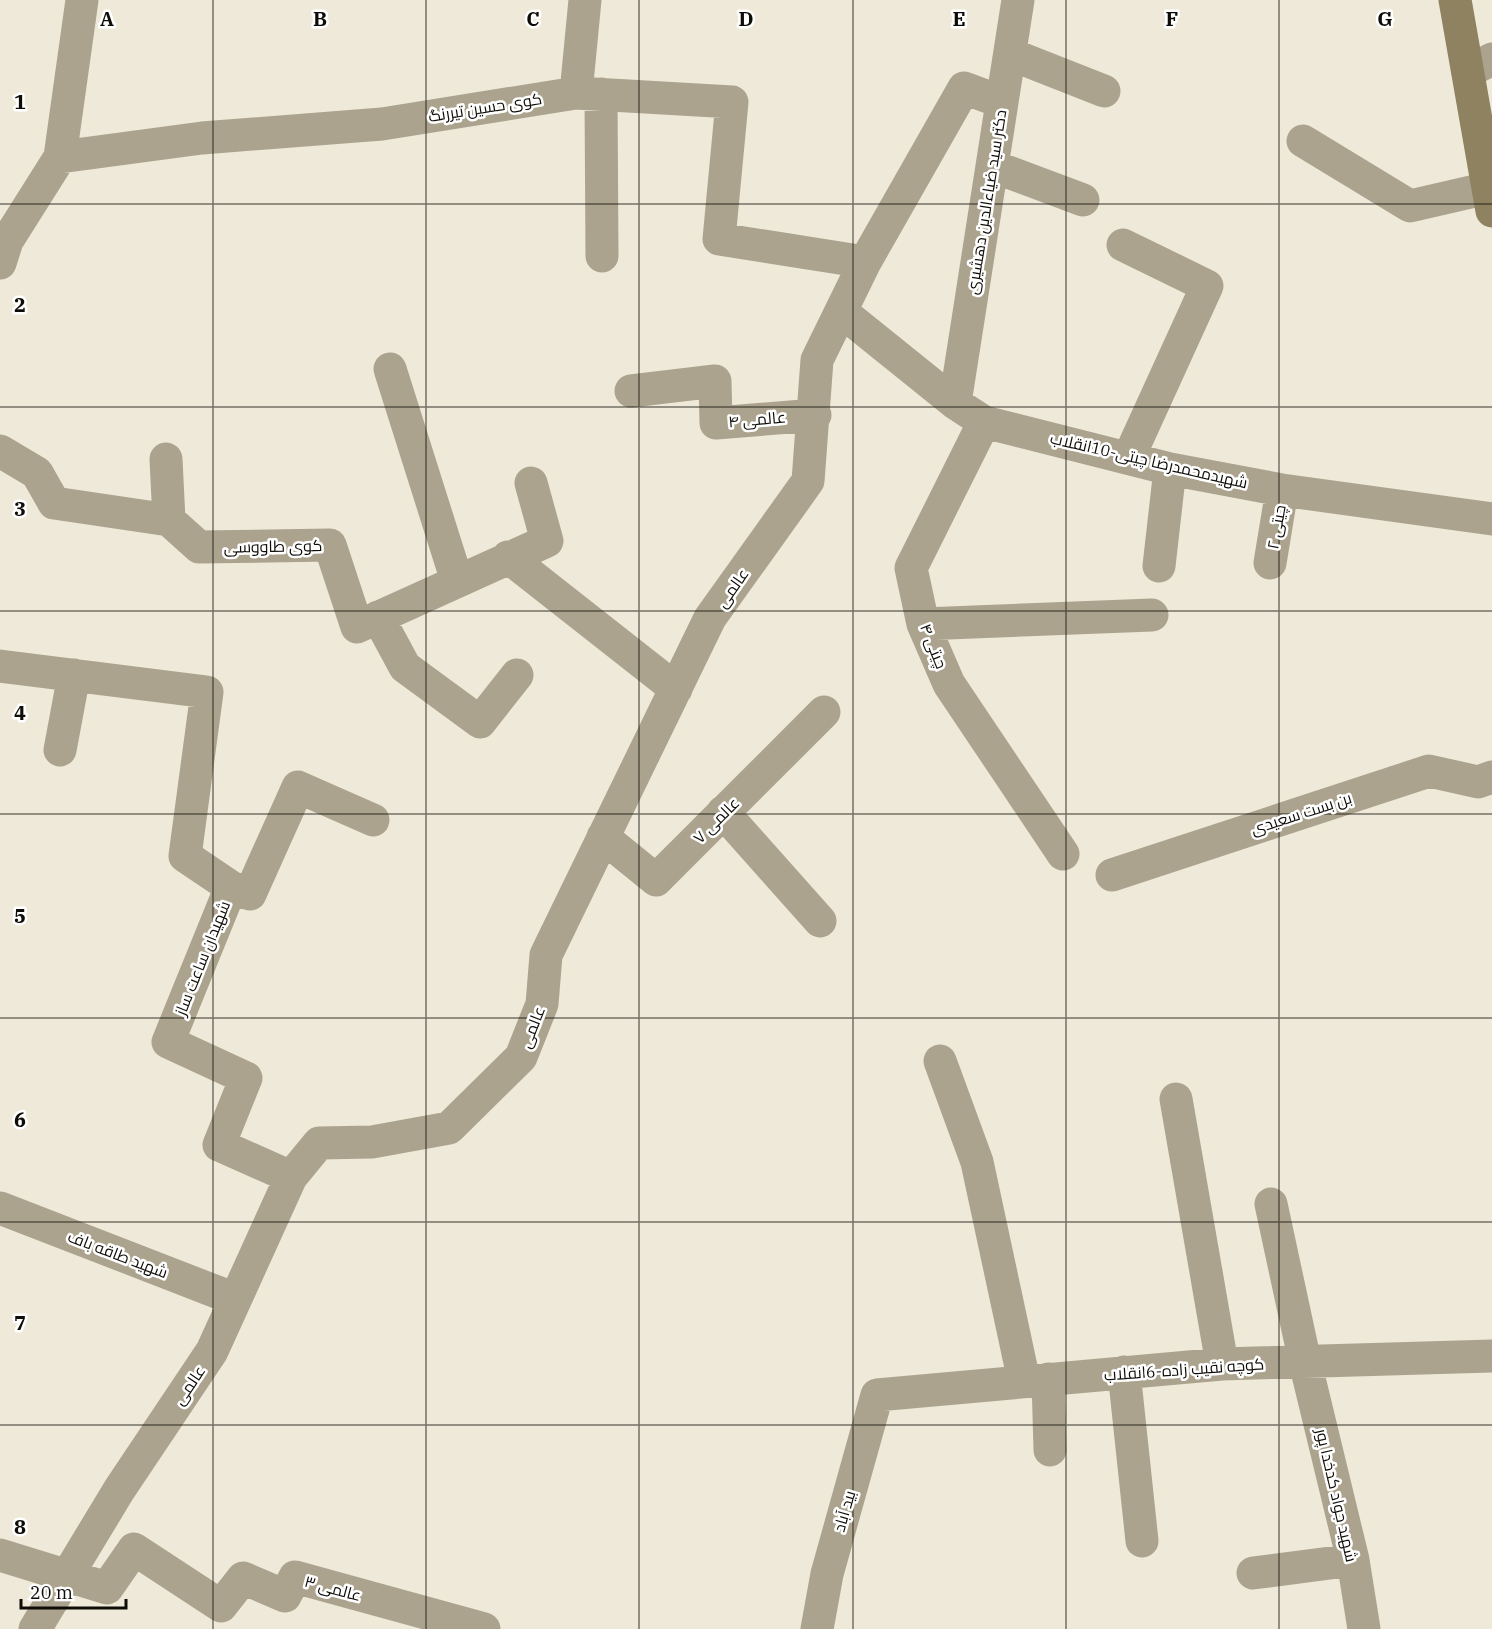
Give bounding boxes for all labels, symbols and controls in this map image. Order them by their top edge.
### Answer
text: A [100,5,114,32]
text: B [313,5,327,32]
text: C [526,5,540,32]
text: D [738,5,754,32]
text: E [952,5,966,32]
text: F [1166,5,1178,32]
text: G [1377,5,1393,32]
text: 1 [14,88,26,115]
street label: کوی حسین تیررنگ [427,88,543,127]
street label: دکتر سید ضیاءالدین دهشیری [962,108,1011,296]
text: 2 [14,291,26,318]
street label: عالمی ۴ [727,407,787,432]
street label: شهیدمحمدرضا چیتی-10انقلاب [1048,428,1250,494]
text: 3 [14,495,26,522]
street label: چیتی ۲ [1262,503,1292,551]
street label: کوی طاووسی [223,535,323,558]
street label: عالمی [711,564,753,612]
street label: چیتی ۴ [914,621,952,672]
text: 4 [14,699,26,726]
street label: بن بست سعیدی [1248,787,1354,840]
street label: عالمی ۷ [689,793,744,848]
street label: شهیدان ساعت ساز [169,898,235,1020]
text: 5 [14,902,26,929]
street label: عالمی [515,1003,550,1051]
text: 6 [14,1106,26,1133]
street label: شهید طاقه باف [65,1226,171,1283]
text: 7 [14,1309,26,1336]
street label: کوچه نقیب زاده-6انقلاب [1103,1353,1265,1387]
street label: عالمی [169,1361,210,1409]
street label: شهید جواد کدخدا پور [1310,1425,1362,1564]
street label: بید آباد [829,1488,859,1534]
text: 8 [14,1513,26,1540]
street label: عالمی ۳ [302,1571,364,1606]
scale bar [21,1572,126,1610]
text: 20 m [30,1581,73,1604]

